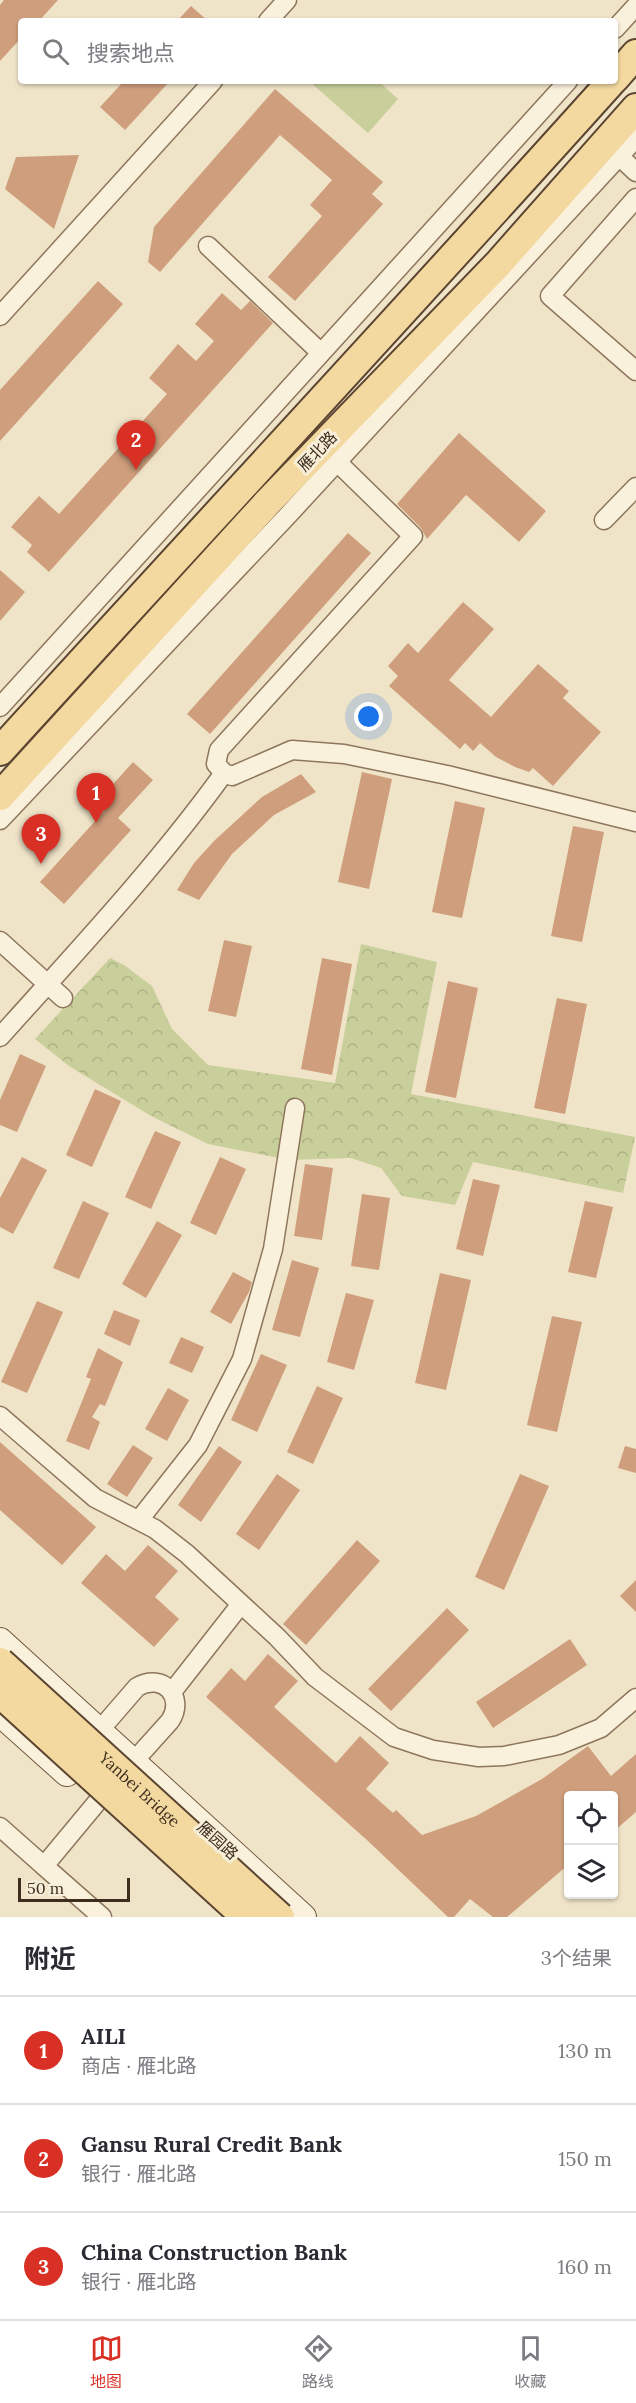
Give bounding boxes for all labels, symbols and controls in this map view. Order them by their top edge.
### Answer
search box [18,18,618,84]
icon: search [39,35,72,68]
text: 搜索地点 [87,39,175,67]
pin: 2 [116,420,156,470]
street label: 雁北路 [293,427,341,475]
your location [354,702,383,731]
pin: 1 [76,774,116,823]
pin: 3 [22,814,60,864]
street label: Yanbei Bridge [94,1747,185,1831]
map controls [564,1791,618,1899]
button: locate [564,1791,618,1845]
street label: 雁园路 [193,1817,243,1863]
button: layers [564,1845,618,1899]
scale bar [18,1875,130,1902]
text: 50 m [27,1878,64,1898]
text: 附近 [24,1942,76,1975]
text: 3个结果 [541,1945,612,1970]
text: AILI [81,2022,126,2050]
text: 1 [39,2038,48,2063]
text: 130 m [558,2038,612,2063]
text: 商店 · 雁北路 [81,2053,197,2078]
text: Gansu Rural Credit Bank [81,2130,342,2158]
text: 2 [38,2146,49,2171]
text: 150 m [558,2146,612,2171]
text: 银行 · 雁北路 [81,2161,197,2186]
text: China Construction Bank [81,2238,347,2266]
text: 3 [38,2254,49,2279]
text: 160 m [558,2254,612,2279]
text: 银行 · 雁北路 [81,2269,197,2294]
tab: 地图 [90,2332,123,2392]
tab: 路线 [302,2332,335,2392]
tab: 收藏 [514,2332,547,2392]

